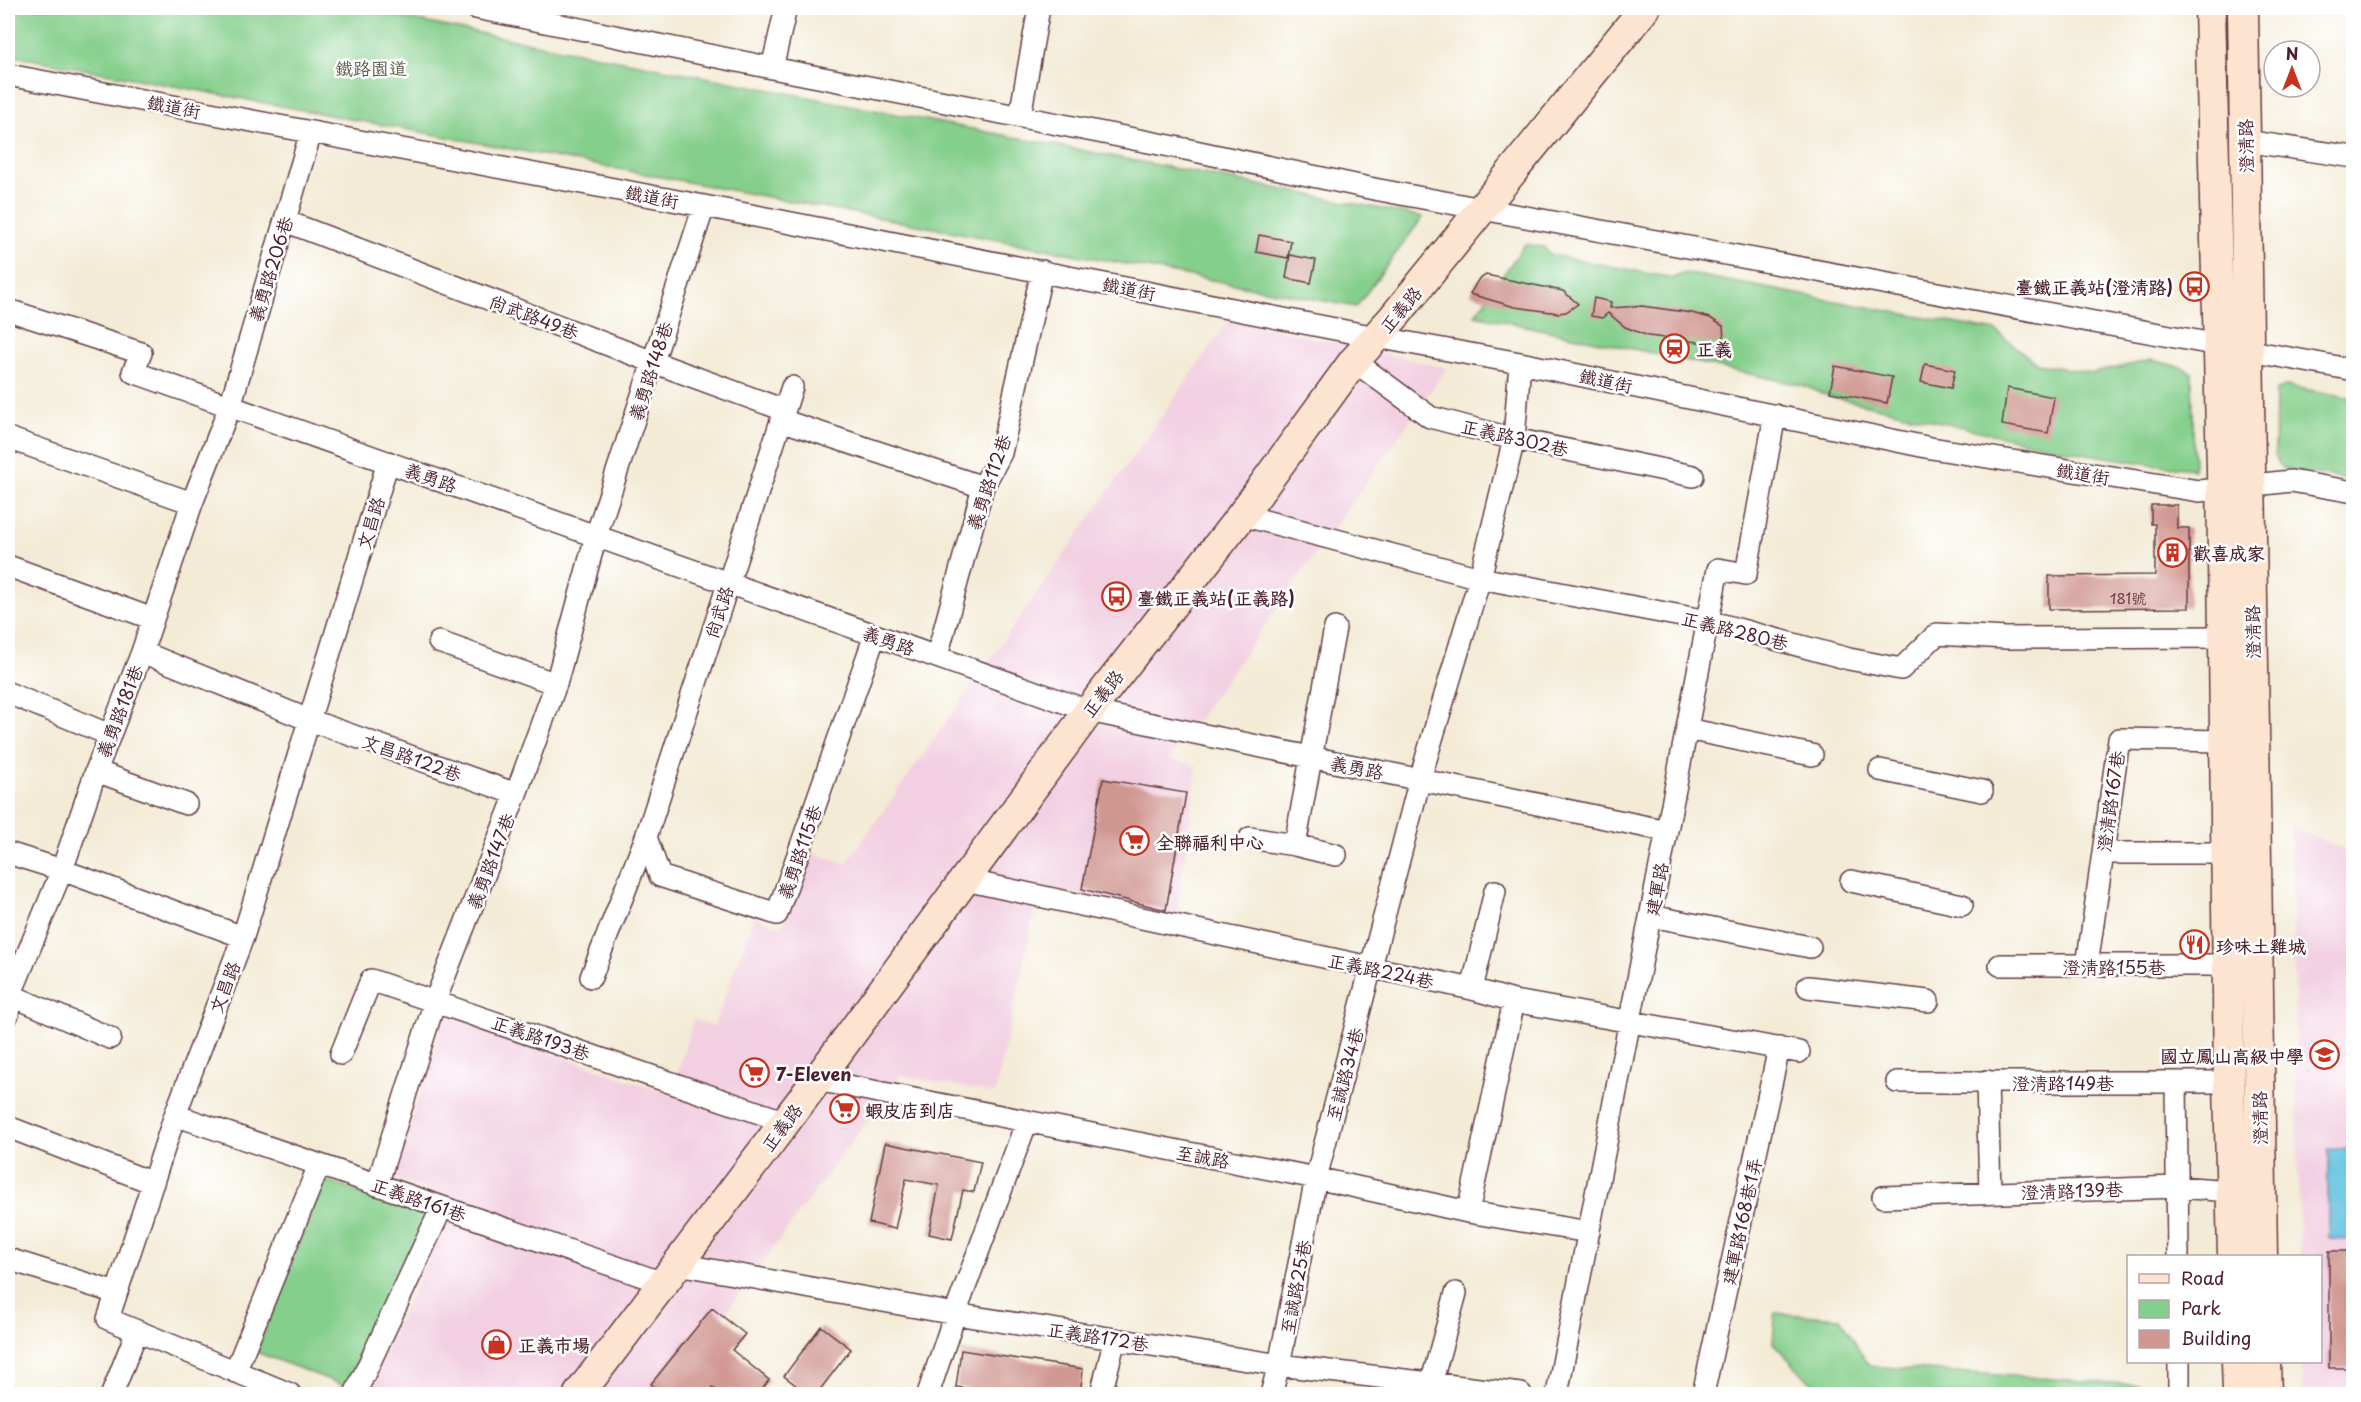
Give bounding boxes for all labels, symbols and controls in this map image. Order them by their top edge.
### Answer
north arrow [2262,39,2322,99]
text: N [2286,41,2298,65]
park label: 鐵路園道 [335,54,407,81]
street label: 鐵道街 [145,88,203,124]
street label: 澄清路 [2231,119,2259,173]
street label: 鐵道街 [623,178,681,214]
street label: 義勇路206巷 [241,213,299,325]
street label: 鐵道街 [1100,270,1158,306]
bus stop icon: 臺鐵正義站(澄清路) [2178,270,2210,302]
place label: 臺鐵正義站(澄清路) [2015,273,2173,300]
street label: 正義路 [1372,280,1428,338]
street label: 尚武路49巷 [485,287,583,345]
street label: 義勇路148巷 [621,318,679,424]
station icon: 正義 [1659,332,1691,364]
place label: 正義 [1696,335,1732,362]
street label: 鐵道街 [1577,361,1635,399]
street label: 正義路302巷 [1459,412,1571,462]
street label: 義勇路112巷 [959,430,1017,534]
street label: 義勇路 [401,455,461,499]
street label: 鐵道街 [2054,455,2112,491]
street label: 文昌路 [349,493,391,553]
building icon: 歡喜成家 [2156,536,2188,568]
place label: 歡喜成家 [2193,539,2265,566]
bus stop icon: 臺鐵正義站(正義路) [1100,581,1132,613]
street label: 尚武路 [697,582,739,642]
place label: 臺鐵正義站(正義路) [1137,584,1295,611]
house number: 181號 [2110,586,2146,609]
street label: 正義路280巷 [1679,604,1791,656]
street label: 澄清路 [2238,605,2266,659]
street label: 義勇路 [859,618,919,662]
street label: 義勇路181巷 [89,660,149,762]
street label: 正義路 [1075,663,1129,723]
street label: 文昌路122巷 [358,726,466,788]
street label: 義勇路 [1328,749,1386,785]
street label: 澄清路167巷 [2090,749,2130,853]
street label: 義勇路115巷 [770,801,828,903]
street label: 義勇路147巷 [459,809,521,913]
supermarket icon: 全聯福利中心 [1119,825,1151,857]
place label: 全聯福利中心 [1156,828,1264,855]
street label: 建軍路 [1638,860,1674,918]
restaurant icon: 珍味土雞城 [2179,929,2211,961]
place label: 珍味土雞城 [2216,932,2306,959]
street label: 正義路224巷 [1326,946,1436,994]
street label: 澄清路155巷 [2062,953,2166,980]
street label: 文昌路 [202,957,246,1017]
street label: 正義路193巷 [488,1008,594,1066]
street label: 至誠路34巷 [1319,1024,1369,1124]
school or university icon: 國立鳳山高級中學 [2309,1039,2341,1071]
place label: 國立鳳山高級中學 [2160,1042,2304,1069]
supermarket icon: 7-Eleven [739,1057,771,1089]
place label: 7-Eleven [776,1060,851,1087]
street label: 澄清路149巷 [2012,1069,2114,1096]
street label: 澄清路 [2245,1091,2273,1145]
supermarket icon: 蝦皮店到店 [828,1093,860,1125]
place label: 蝦皮店到店 [865,1096,955,1123]
street label: 正義路 [754,1097,808,1157]
street label: 至誠路 [1174,1138,1232,1174]
street label: 建軍路168巷1弄 [1714,1155,1768,1287]
street label: 正義路161巷 [368,1170,470,1228]
street label: 澄清路139巷 [2020,1175,2124,1205]
street label: 至誠路25巷 [1273,1237,1317,1337]
legend [2127,1255,2322,1363]
text: Road [2181,1264,2225,1291]
text: Park [2181,1294,2221,1321]
street label: 正義路172巷 [1045,1315,1151,1357]
text: Building [2181,1324,2251,1351]
shop icon: 正義市場 [481,1328,513,1360]
place label: 正義市場 [518,1331,590,1358]

